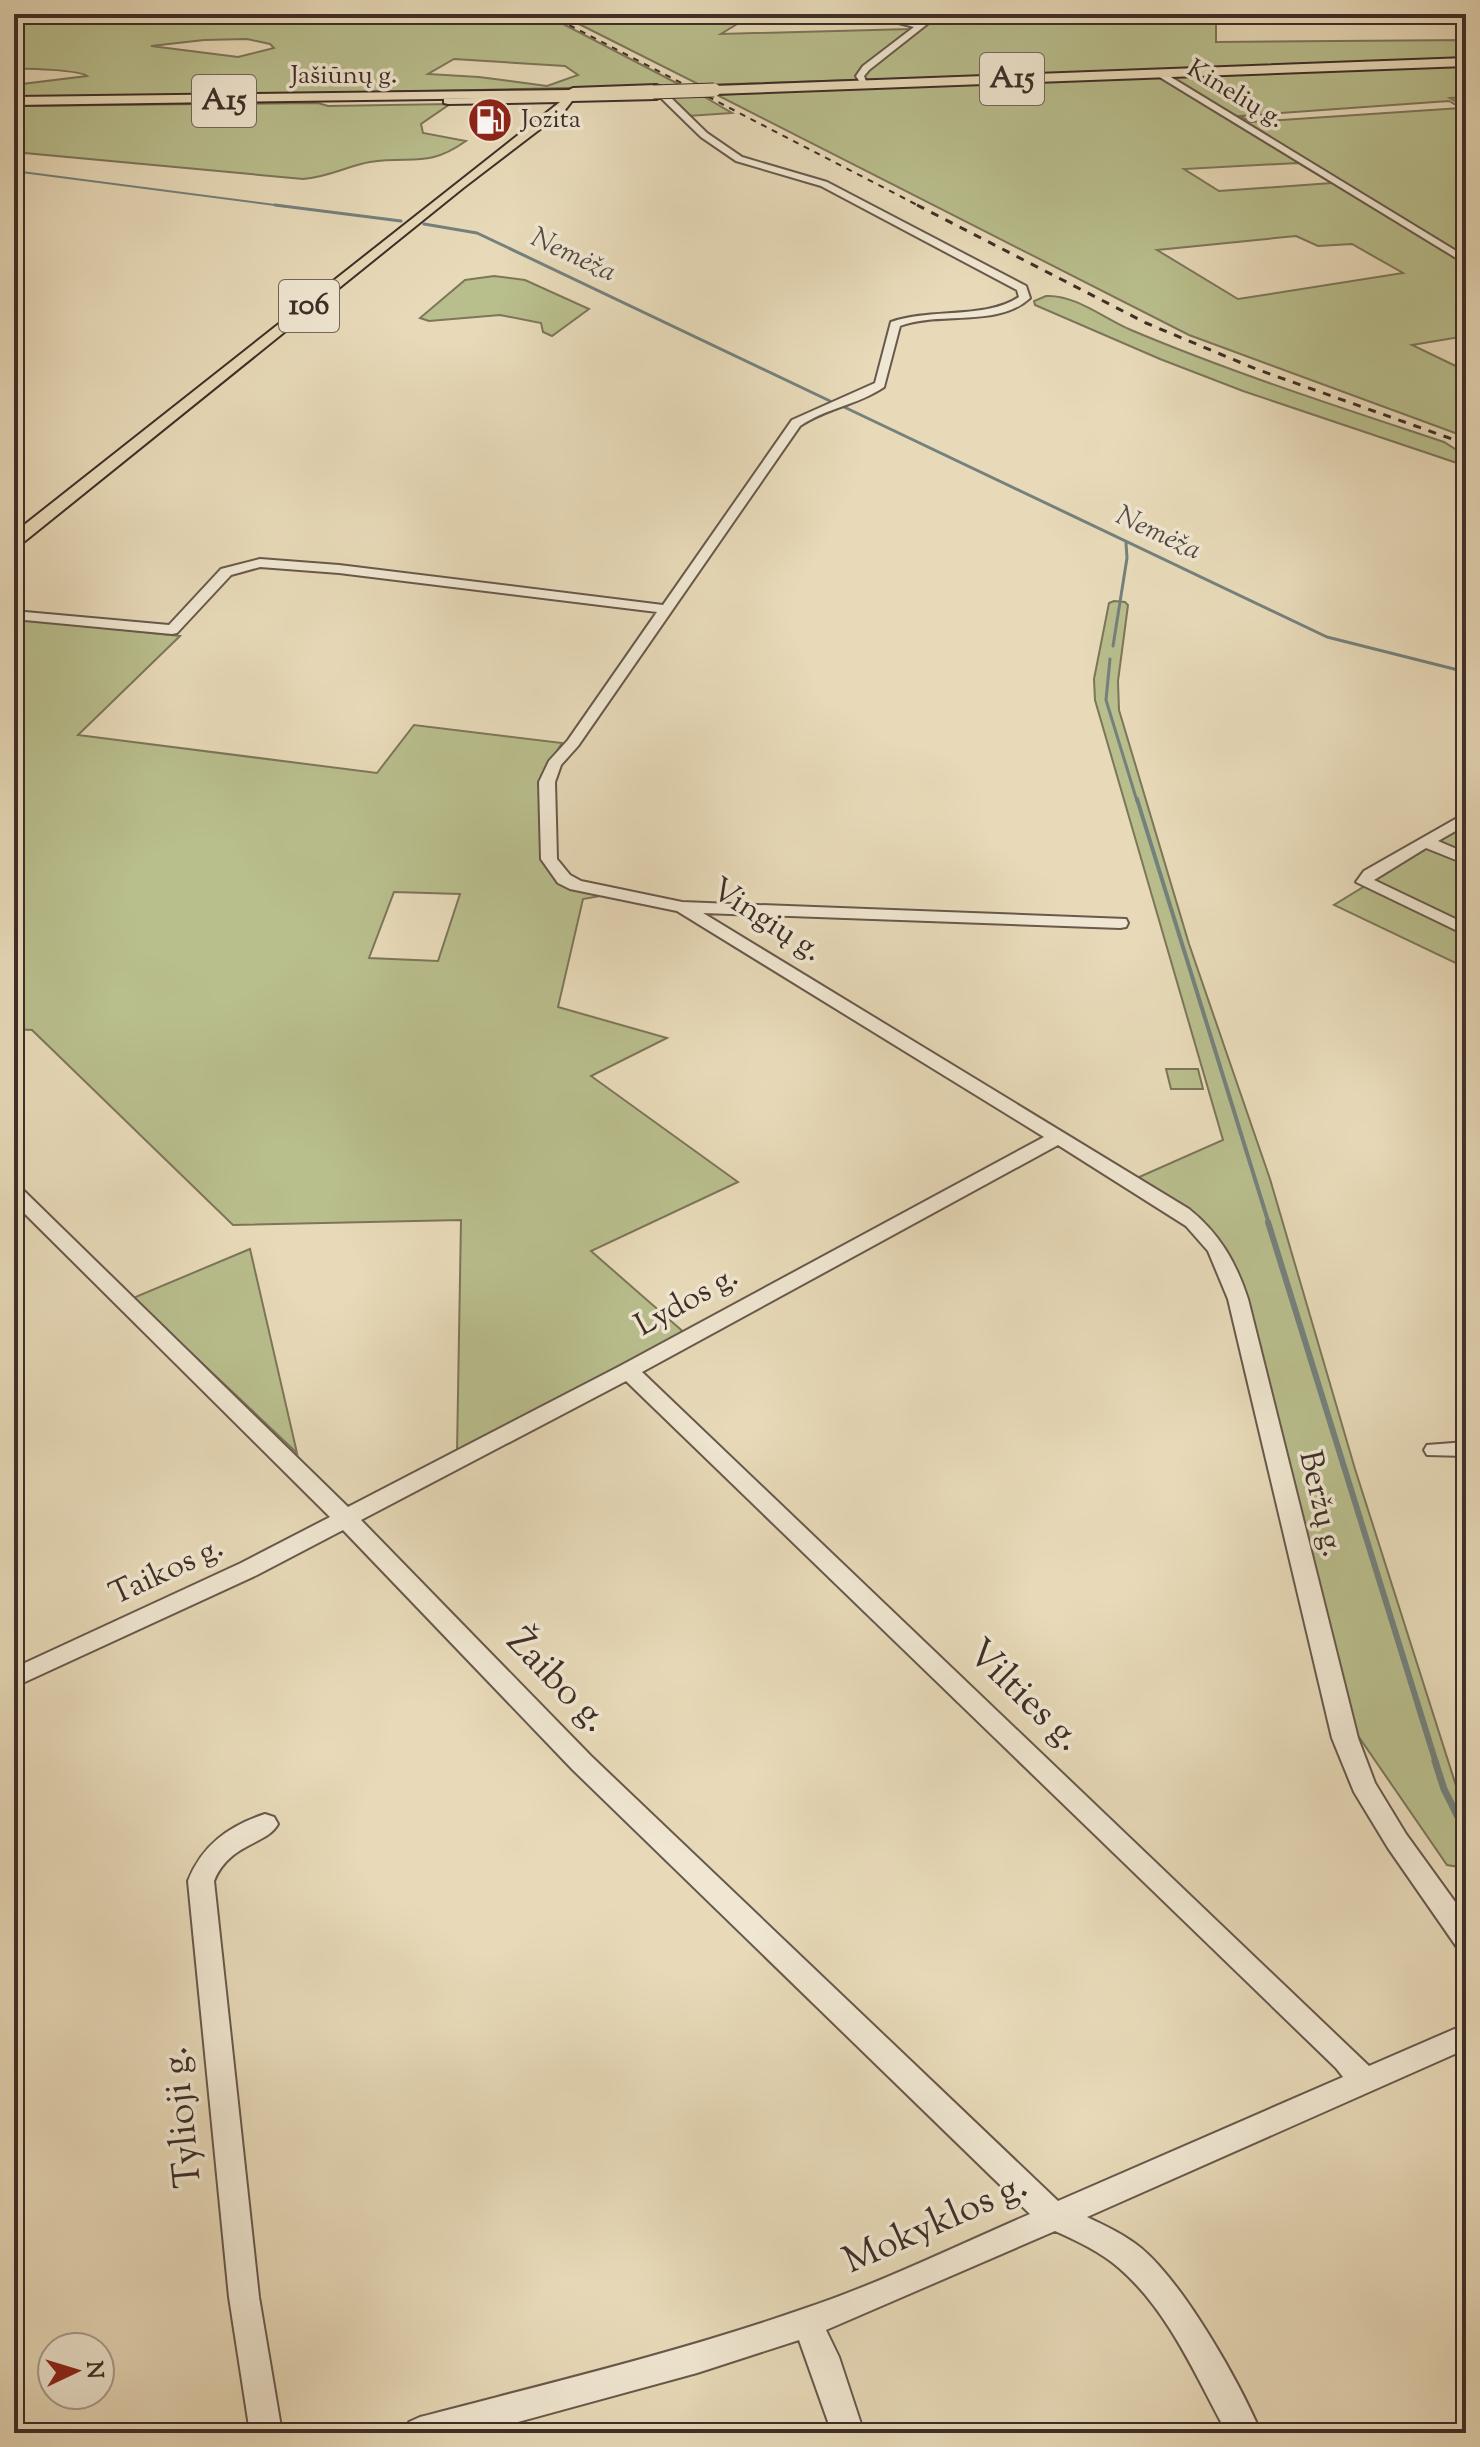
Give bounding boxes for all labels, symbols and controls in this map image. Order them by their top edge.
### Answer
street label: Kinelių g. [1179,51,1291,139]
road number: A15 [980,53,1044,105]
street label: Jašiūnų g. [289,58,397,95]
road number: A15 [192,75,256,127]
fuel station icon: Jozita [466,96,514,144]
place label: Jozita [519,102,581,139]
water label: Nemėža [524,219,622,293]
road number: 106 [279,280,339,332]
water label: Nemėža [1109,497,1207,571]
street label: Vingių g. [701,868,831,974]
street label: Lydos g. [627,1255,747,1349]
street label: Beržų g. [1285,1446,1355,1562]
street label: Taikos g. [102,1526,232,1618]
street label: Žaibo g. [492,1618,620,1746]
street label: Vilties g. [953,1628,1093,1766]
street label: Tylioji g. [150,2044,218,2190]
street label: Mokyklos g. [835,2160,1037,2290]
north arrow [36,2331,116,2411]
text: N [76,2360,110,2380]

